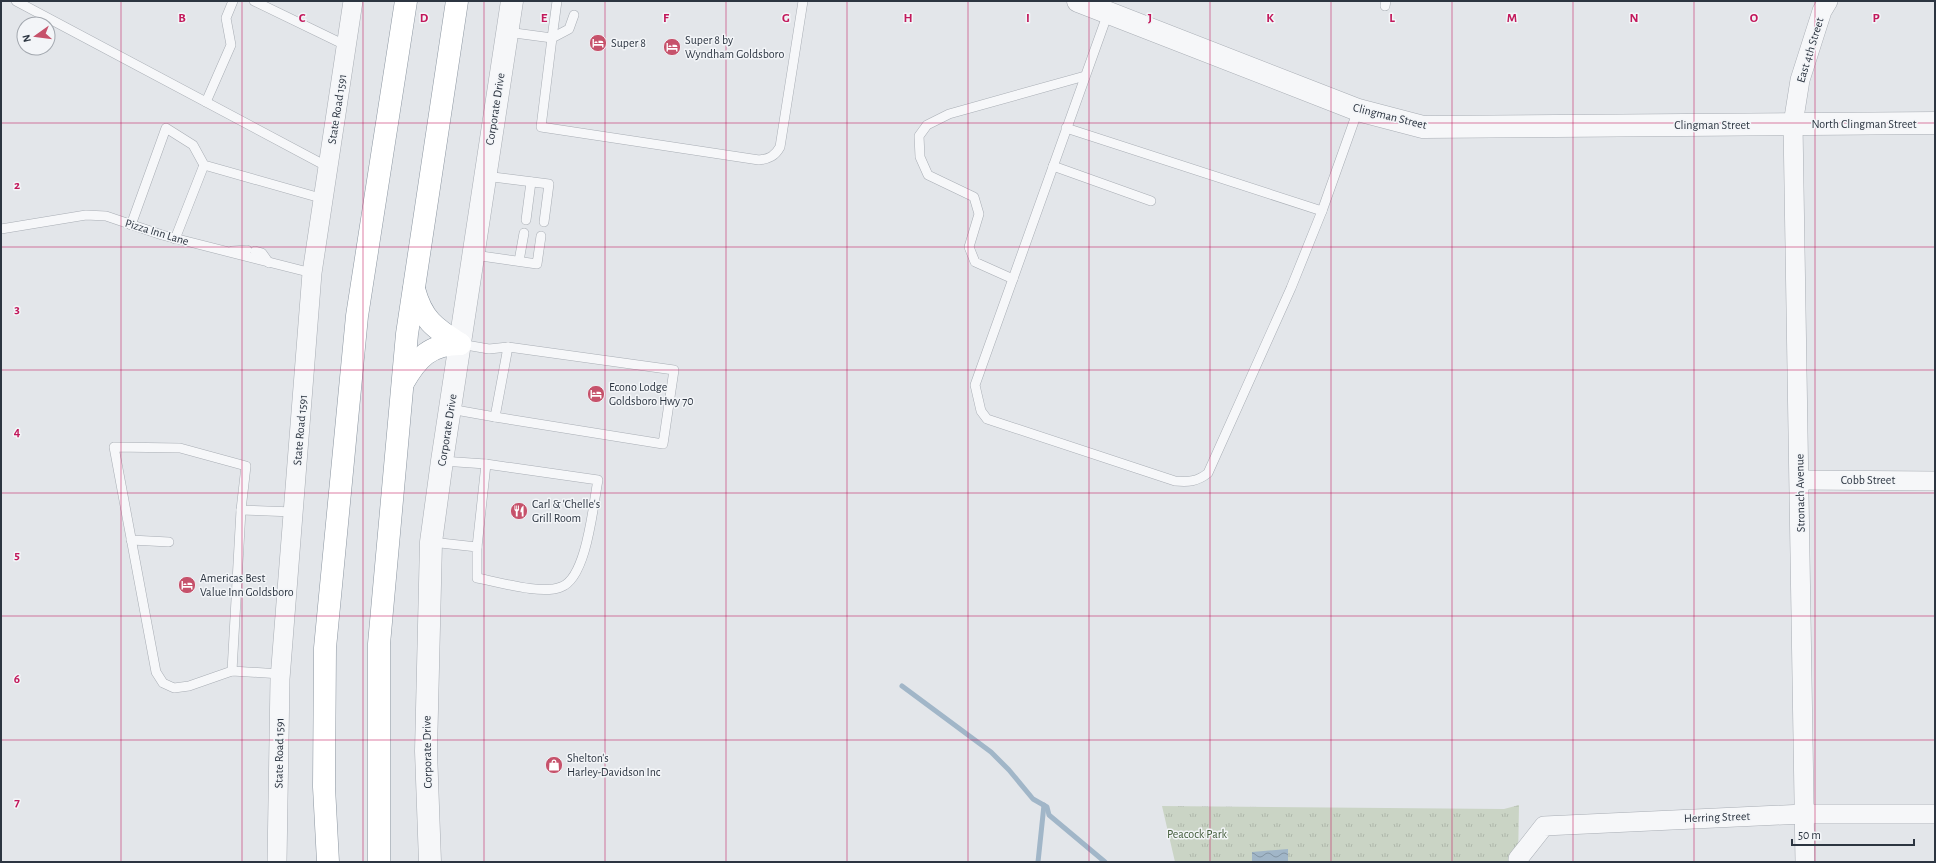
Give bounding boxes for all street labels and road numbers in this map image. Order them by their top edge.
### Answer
street label: East 4th Street [1794,16,1826,84]
street label: Corporate Drive [483,72,507,146]
street label: State Road 1591 [326,73,348,145]
street label: Clingman Street [1352,101,1428,131]
street label: North Clingman Street [1811,118,1917,130]
street label: Clingman Street [1674,119,1750,131]
street label: Pizza Inn Lane [124,217,190,247]
street label: Corporate Drive [435,393,459,467]
street label: State Road 1591 [291,394,309,466]
street label: Stronach Avenue [1793,454,1807,532]
street label: Cobb Street [1841,474,1895,486]
street label: Corporate Drive [420,715,434,789]
street label: State Road 1591 [272,717,286,789]
street label: Herring Street [1684,810,1751,824]

